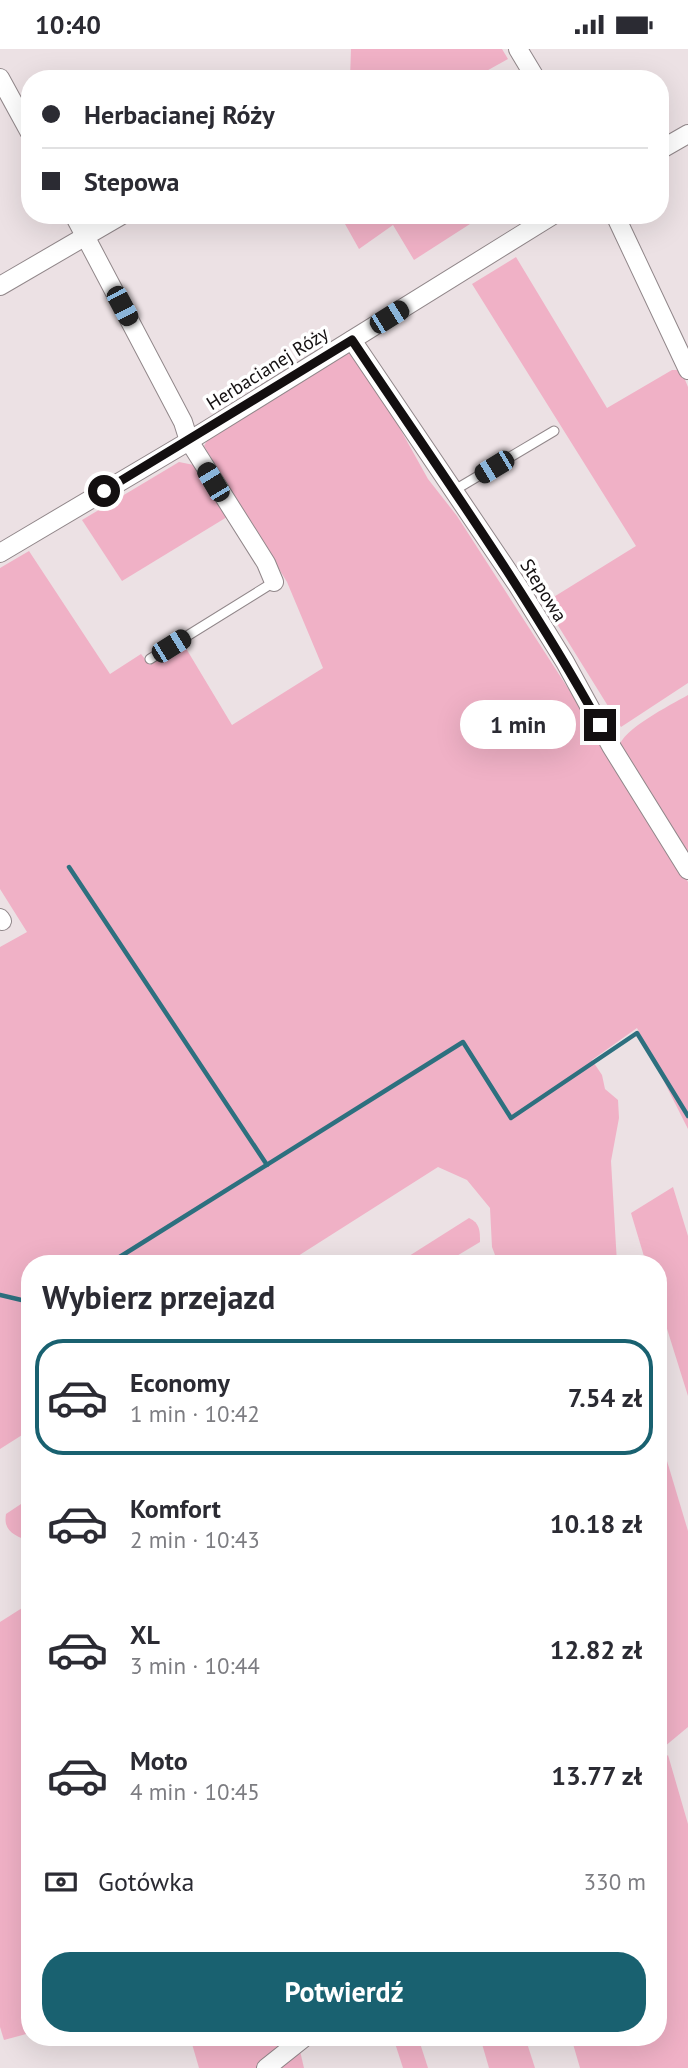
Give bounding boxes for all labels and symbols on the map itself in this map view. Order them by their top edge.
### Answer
car [103,283,142,329]
car [366,297,413,337]
street label: Herbacianej Róży [202,321,333,415]
car [471,447,518,487]
car [194,459,233,505]
route start [88,475,120,507]
street label: Stepowa [515,554,573,626]
car [148,626,195,666]
callout: 1 min [460,701,576,749]
route end [584,709,616,741]

